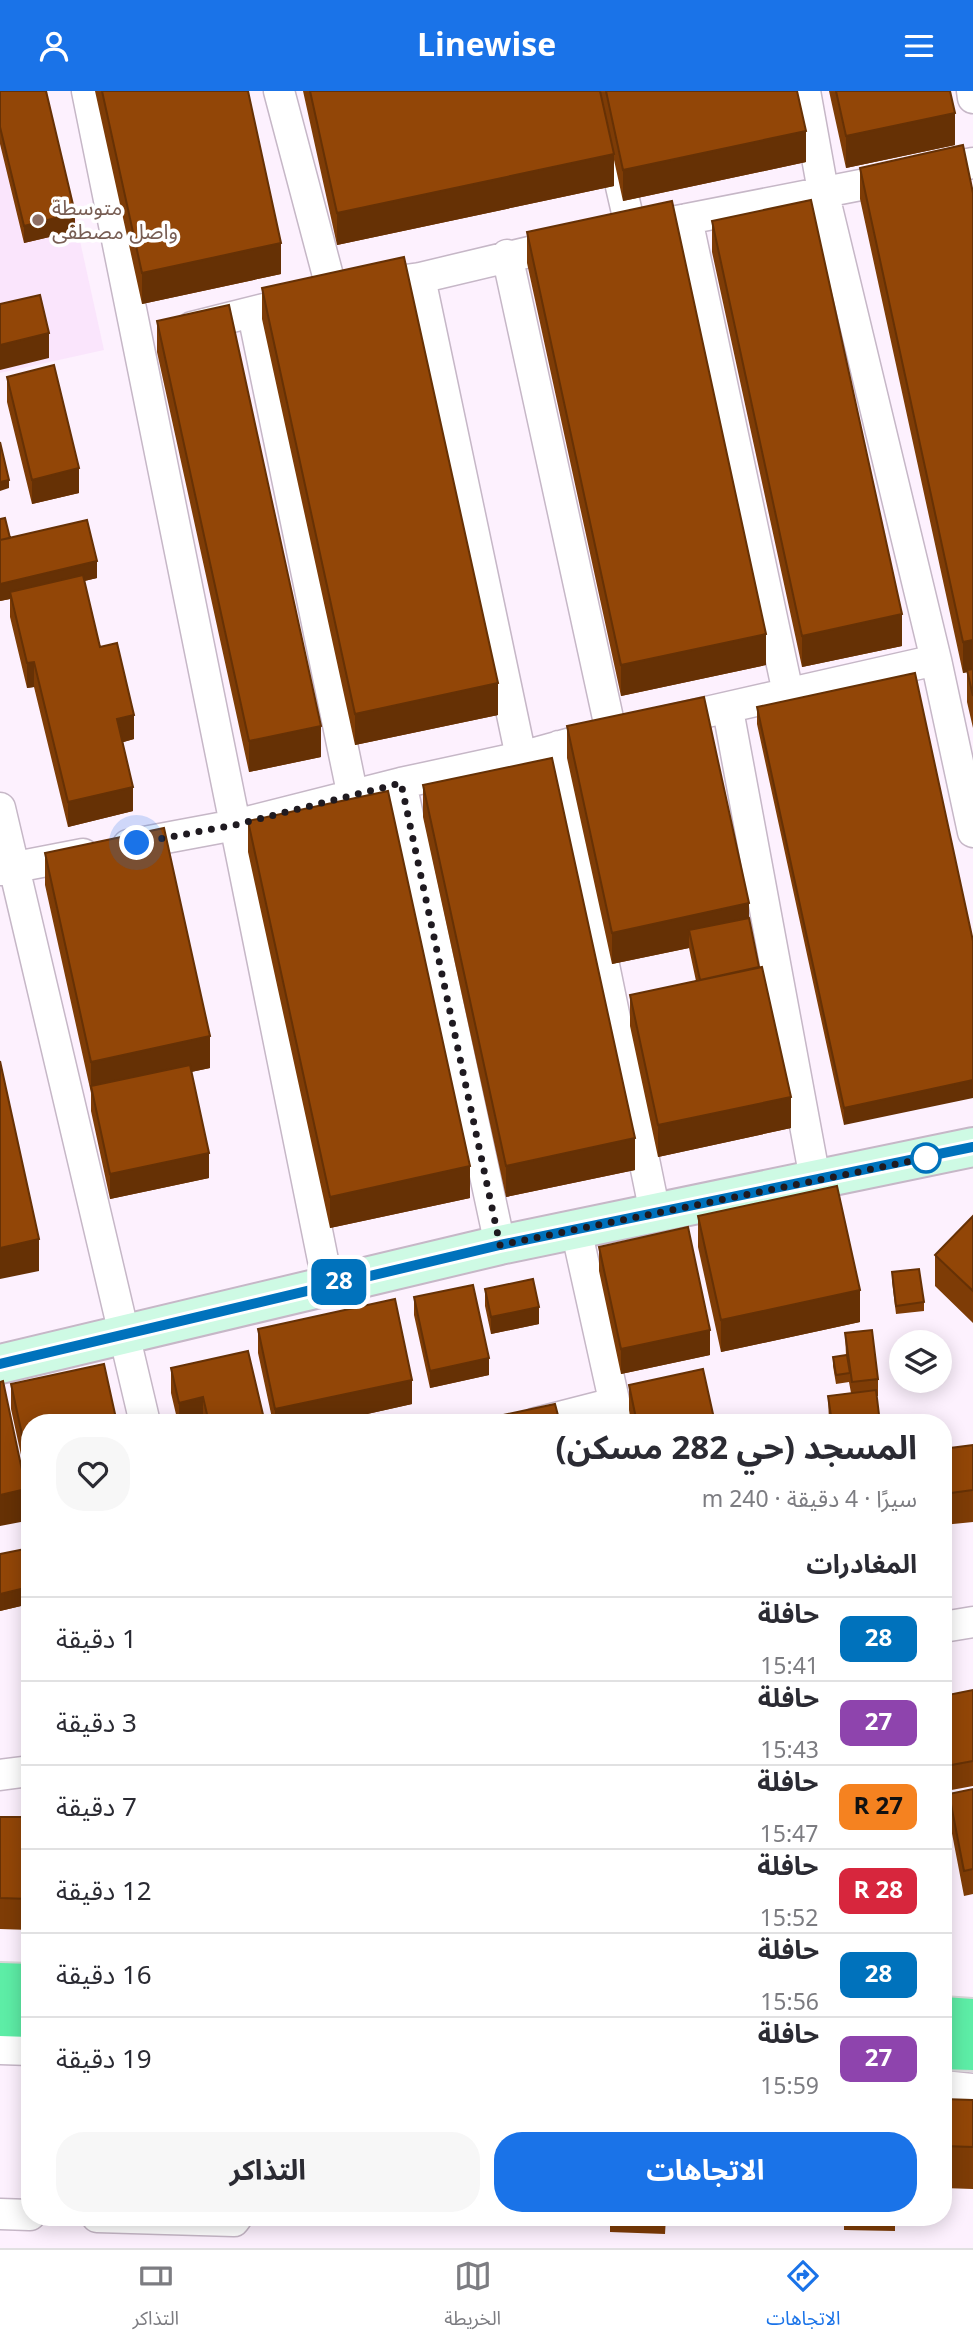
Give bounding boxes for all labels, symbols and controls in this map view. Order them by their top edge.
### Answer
text: Linewise [417,12,556,80]
icon: person [35,27,73,65]
icon: menu [900,27,938,65]
place label: متوسطة واصل مصطفى [52,186,178,254]
marker: متوسطة واصل مصطفى [30,212,46,228]
your location [119,825,154,860]
unlabelled marker [911,1143,941,1173]
text: 28 [325,1256,353,1307]
line badge: 28 [308,1259,370,1305]
map controls [889,1330,952,1393]
button: layers [889,1330,952,1393]
text: المسجد (حي 282 مسكن) [555,1414,917,1483]
button: heart [56,1437,130,1511]
text: سيرًا · 4 دقيقة · 240 m [702,1475,917,1524]
text: المغادرات [806,1537,917,1592]
text: حافلة [758,1587,819,1642]
text: 1 دقيقة [56,1612,137,1667]
text: 28 [865,1613,892,1664]
text: 15:41 [760,1642,819,1691]
text: حافلة [758,1671,819,1726]
text: 3 دقيقة [56,1696,137,1751]
text: 27 [865,1697,892,1748]
text: 15:43 [760,1726,819,1775]
text: حافلة [757,1755,818,1810]
text: 7 دقيقة [56,1780,137,1835]
text: 27 R [853,1781,903,1832]
text: 15:47 [760,1810,818,1859]
text: حافلة [757,1839,818,1894]
text: 12 دقيقة [56,1864,152,1919]
text: 28 R [853,1865,903,1916]
text: 15:52 [760,1894,818,1943]
text: حافلة [758,1923,819,1978]
text: 16 دقيقة [56,1948,152,2003]
text: 28 [865,1949,892,2000]
text: 15:56 [760,1978,819,2027]
text: حافلة [758,2007,819,2062]
text: 19 دقيقة [56,2032,152,2087]
text: 27 [865,2033,892,2084]
text: 15:59 [760,2062,819,2111]
button: التذاكر [56,2132,480,2212]
button: الاتجاهات [494,2132,917,2212]
tab: التذاكر [133,2257,179,2339]
tab: الخريطة [444,2257,501,2339]
tab: الاتجاهات [766,2257,840,2339]

